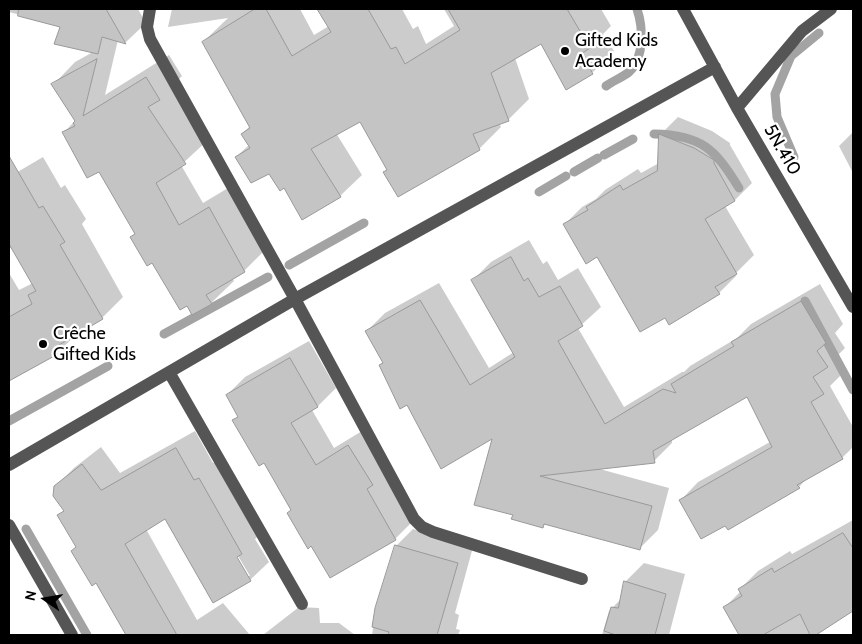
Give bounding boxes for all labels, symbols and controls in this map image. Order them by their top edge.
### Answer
place label: Gifted Kids Academy [575,30,658,72]
marker: Gifted Kids Academy [559,45,571,57]
street label: 5N.410 [759,121,805,179]
place label: Crêche Gifted Kids [53,323,136,366]
marker: Crêche Gifted Kids [37,338,49,350]
north arrow [20,574,70,624]
text: N [21,589,40,602]

